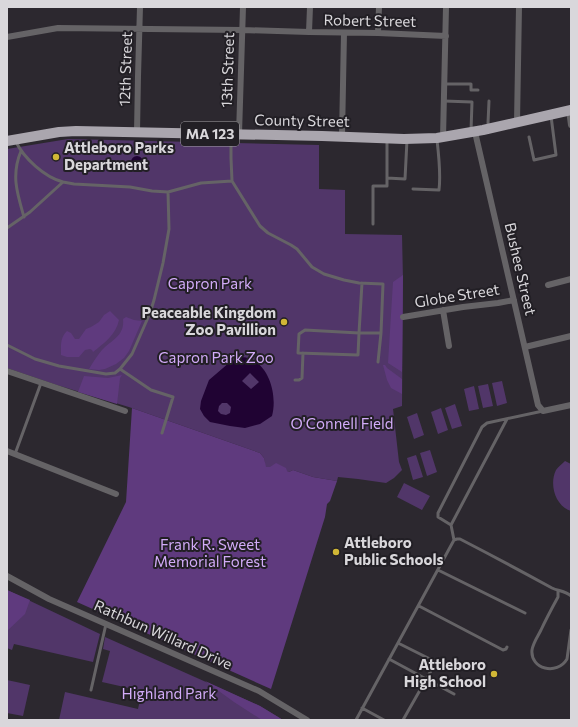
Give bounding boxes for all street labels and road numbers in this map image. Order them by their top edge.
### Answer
street label: Robert Street [324,10,417,30]
street label: 12th Street [115,31,135,107]
street label: 13th Street [217,32,237,108]
street label: County Street [254,110,350,130]
road number: MA 123 [181,122,239,146]
street label: Bushee Street [502,221,540,317]
street label: Globe Street [413,279,501,311]
street label: Rathbun Willard Drive [91,595,235,673]

